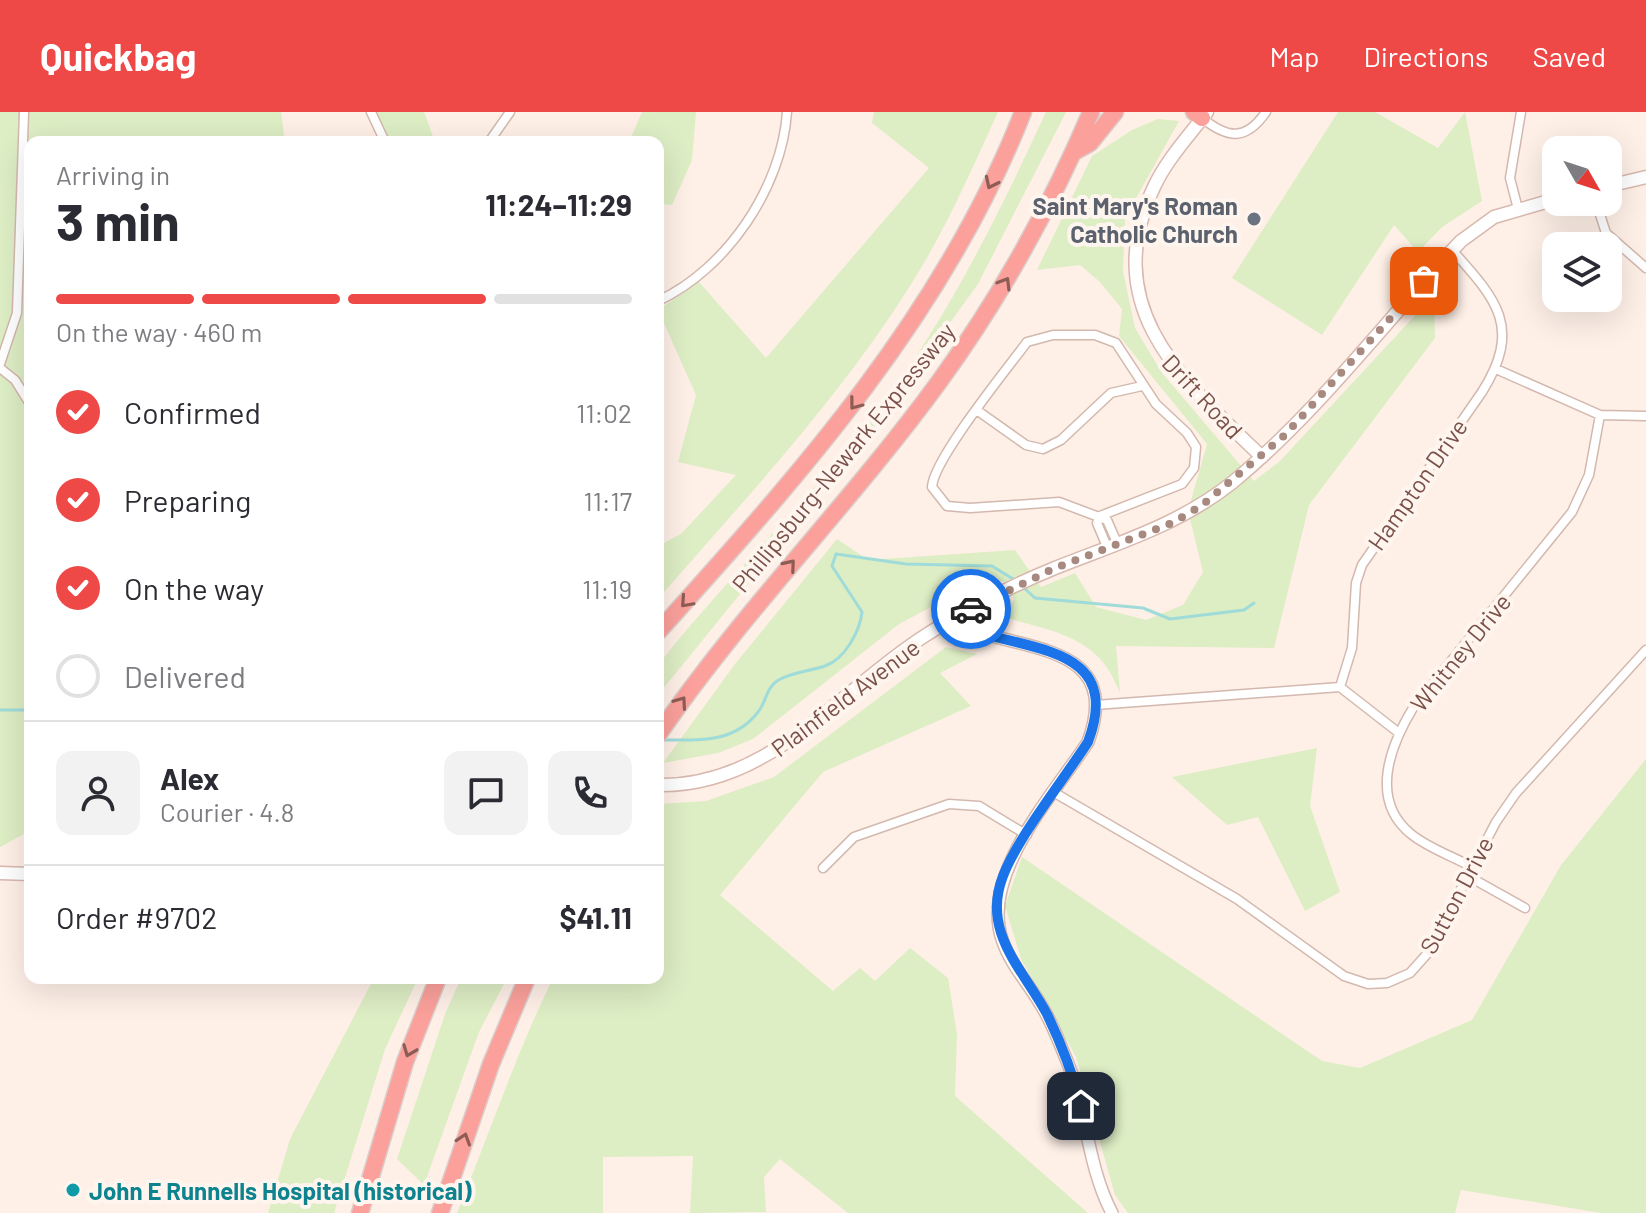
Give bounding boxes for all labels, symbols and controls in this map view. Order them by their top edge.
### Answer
text: Quickbag [40,33,196,79]
text: Map [1270,39,1319,73]
text: Directions [1363,39,1489,73]
text: Saved [1533,39,1606,73]
north arrow [1542,136,1622,216]
map controls [1542,136,1622,312]
text: Arriving in [56,159,170,190]
one-way arrow [985,175,1001,190]
text: 11:24–11:29 [485,186,632,222]
text: 3 min [56,189,180,251]
place label: Saint Mary's Roman Catholic Church [1033,191,1238,248]
marker: Saint Mary's Roman Catholic Church [1245,210,1263,228]
button: layers [1542,232,1622,312]
pin [1390,247,1458,315]
icon: bag [1402,259,1446,303]
one-way arrow [995,277,1010,291]
text: On the way · 460 m [56,316,262,347]
street label: Phillipsburg-Newark Expressway [725,316,961,598]
street label: Drift Road [1157,348,1249,444]
icon: check [56,390,100,434]
text: Confirmed [124,394,261,430]
one-way arrow [850,395,864,410]
text: 11:02 [576,397,632,428]
street label: Hampton Drive [1361,413,1473,555]
icon: check [56,478,100,522]
text: Preparing [124,482,251,518]
text: 11:17 [584,485,632,516]
one-way arrow [780,560,795,574]
icon: check [56,566,100,610]
courier [931,569,1011,649]
text: On the way [124,570,264,606]
text: 11:19 [582,573,632,604]
icon: car [949,587,993,631]
street label: Whitney Drive [1404,587,1516,717]
one-way arrow [681,592,695,607]
street label: Plainfield Avenue [765,632,925,762]
text: Delivered [124,658,246,694]
one-way arrow [671,696,686,710]
button: person [56,751,140,835]
button: chat [444,751,528,835]
button: phone [548,751,632,835]
text: Alex [160,760,219,796]
text: Courier · 4.8 [160,796,294,827]
street label: Sutton Drive [1413,832,1499,958]
text: Order #9702 [56,899,217,935]
text: $41.11 [559,899,632,935]
one-way arrow [402,1043,419,1057]
pin [1047,1072,1115,1140]
icon: home [1059,1084,1103,1128]
one-way arrow [455,1133,471,1147]
place label: John E Runnells Hospital (historical) [89,1176,472,1205]
marker: John E Runnells Hospital (historical) [64,1181,82,1199]

